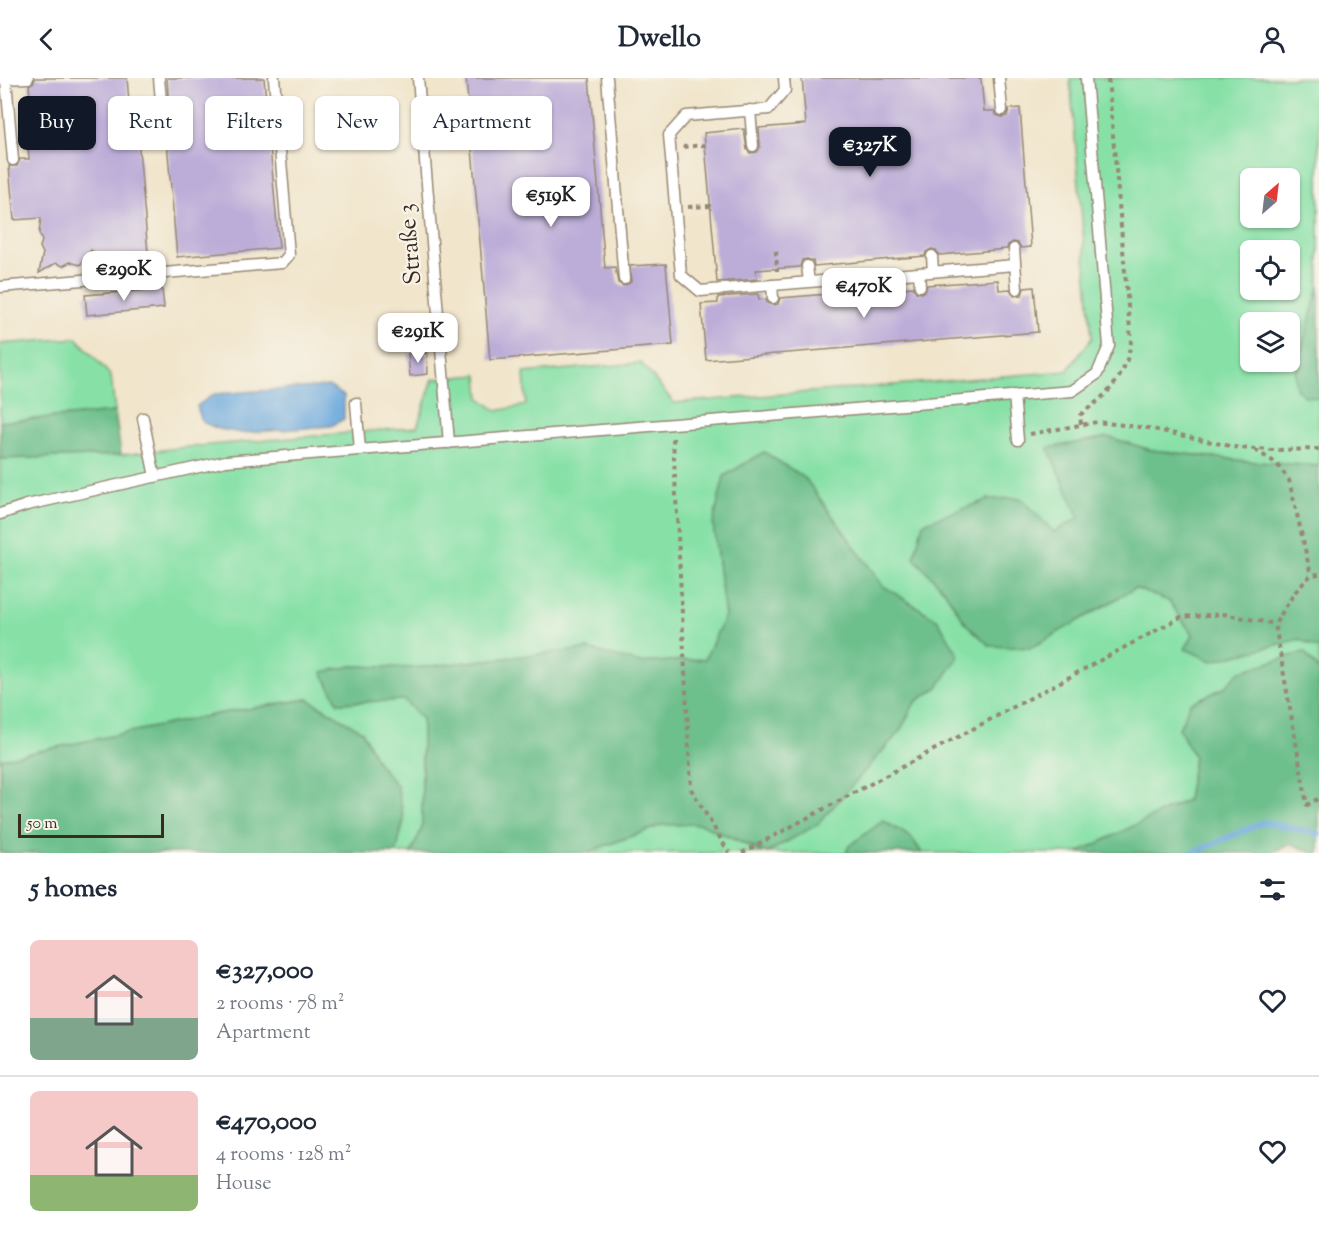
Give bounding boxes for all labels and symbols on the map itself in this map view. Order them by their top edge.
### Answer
pin: €327K [828,127,912,178]
north arrow [1240,168,1300,228]
pin: €519K [509,177,593,228]
street label: Straße 3 [391,202,431,286]
pin: €290K [82,251,166,302]
pin: €470K [822,268,906,319]
pin: €291K [376,313,460,364]
scale bar [18,811,164,838]

